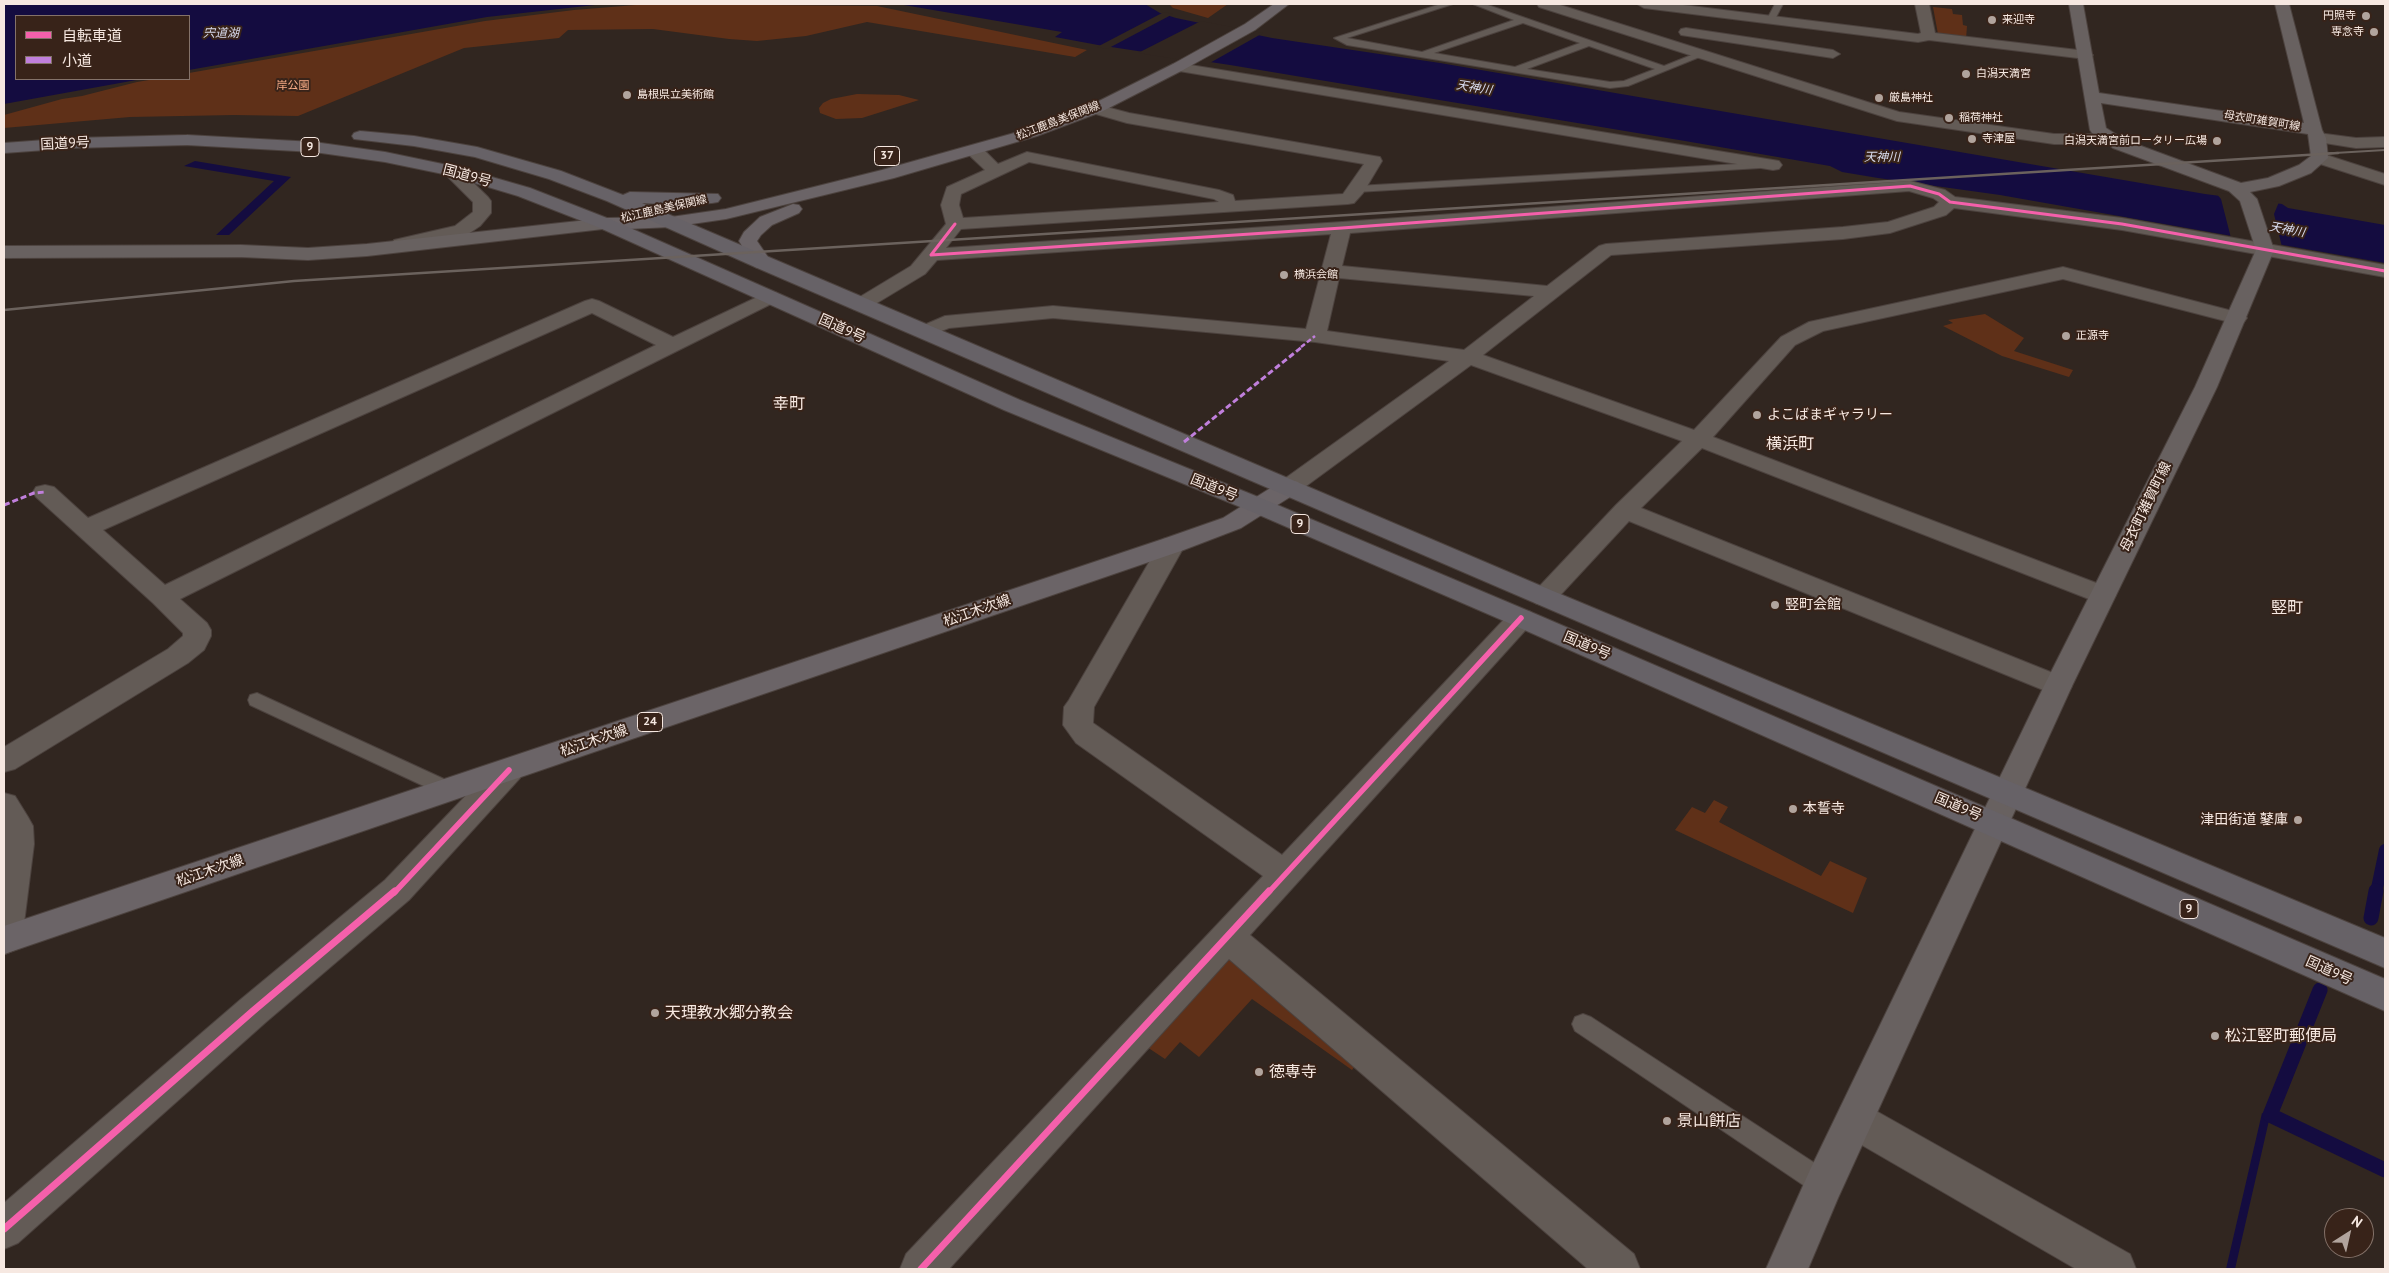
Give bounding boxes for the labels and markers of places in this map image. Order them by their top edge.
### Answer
place label: 円照寺 [2323,9,2356,23]
marker: 円照寺 [2360,10,2372,22]
place label: 来迎寺 [2002,13,2035,27]
marker: 来迎寺 [1986,14,1998,26]
place label: 専念寺 [2331,25,2364,39]
marker: 専念寺 [2368,26,2380,38]
place label: 白潟天満宮 [1976,67,2031,81]
marker: 白潟天満宮 [1960,68,1972,80]
place label: 島根県立美術館 [637,88,714,102]
marker: 島根県立美術館 [621,89,633,101]
place label: 厳島神社 [1889,91,1933,105]
marker: 厳島神社 [1873,92,1885,104]
place label: 稲荷神社 [1959,111,2003,125]
marker: 稲荷神社 [1943,112,1955,124]
place label: 寺津屋 [1982,132,2015,146]
marker: 寺津屋 [1966,133,1978,145]
place label: 白潟天満宮前ロータリー広場 [2064,134,2207,148]
marker: 白潟天満宮前ロータリー広場 [2211,135,2223,147]
place label: 横浜会館 [1294,268,1338,282]
marker: 横浜会館 [1278,269,1290,281]
place label: 正源寺 [2076,329,2109,343]
marker: 正源寺 [2060,330,2072,342]
place label: よこばまギャラリー [1767,407,1893,423]
marker: よこばまギャラリー [1751,409,1763,421]
place label: 竪町会館 [1785,597,1841,613]
marker: 竪町会館 [1769,599,1781,611]
place label: 本誓寺 [1803,801,1845,817]
marker: 本誓寺 [1787,803,1799,815]
place label: 津田街道 鼕庫 [2200,812,2288,828]
marker: 津田街道 鼕庫 [2292,814,2304,826]
place label: 天理教水郷分教会 [665,1003,793,1023]
marker: 天理教水郷分教会 [649,1007,661,1019]
place label: 松江竪町郵便局 [2225,1026,2337,1046]
marker: 松江竪町郵便局 [2209,1030,2221,1042]
place label: 徳専寺 [1269,1062,1317,1082]
marker: 徳専寺 [1253,1066,1265,1078]
place label: 景山餅店 [1677,1111,1741,1131]
marker: 景山餅店 [1661,1115,1673,1127]

